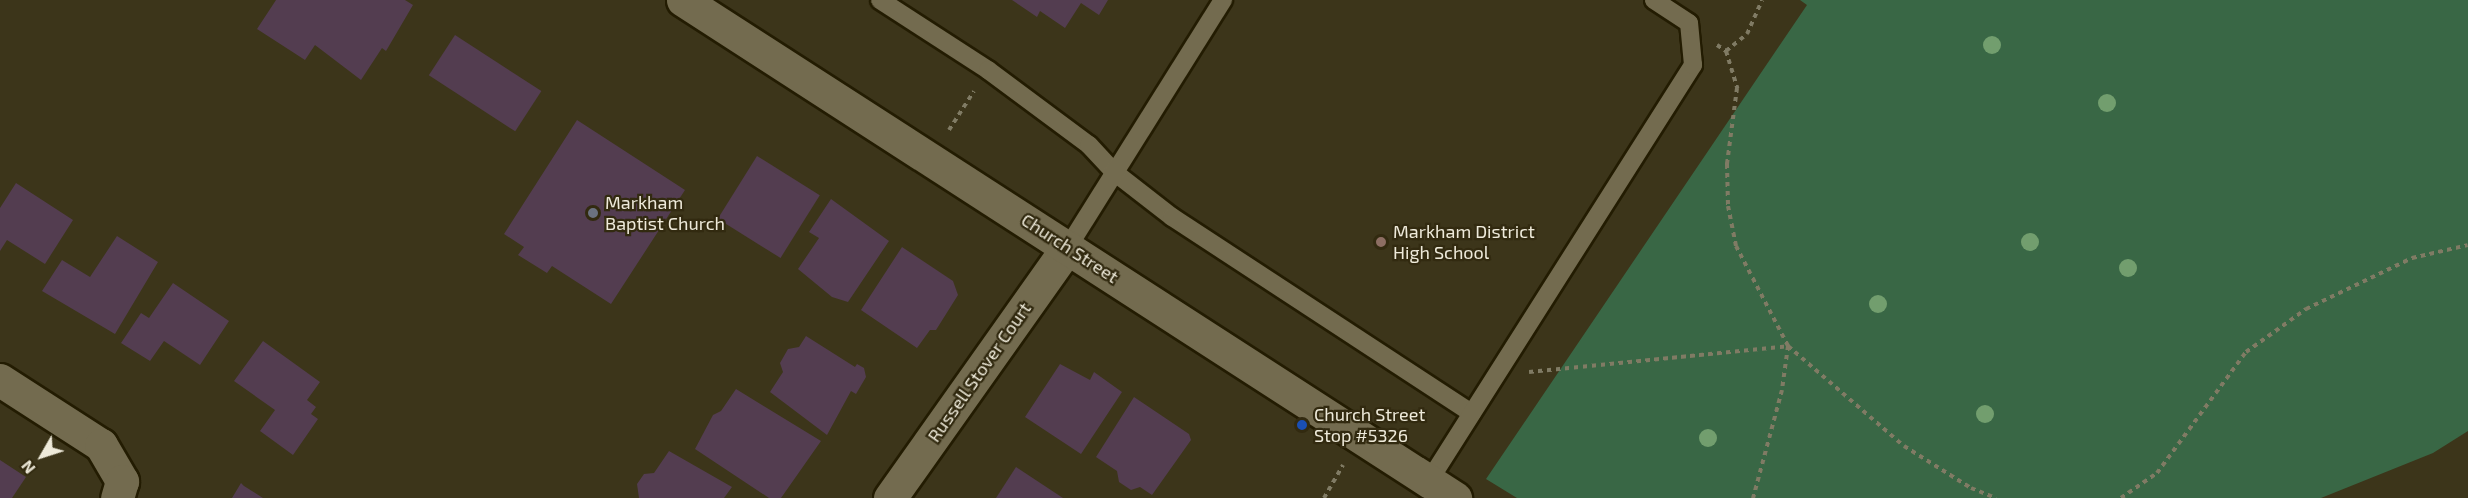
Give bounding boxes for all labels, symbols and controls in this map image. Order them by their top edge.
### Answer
place label: Markham Baptist Church [605,192,725,234]
marker: Markham Baptist Church [586,206,600,220]
street label: Church Street [1017,209,1123,287]
place label: Markham District High School [1393,221,1535,264]
marker: Markham District High School [1374,235,1388,249]
street label: Russell Stover Court [923,298,1035,446]
place label: Church Street Stop #5326 [1314,404,1425,446]
marker: Church Street Stop #5326 [1295,418,1309,432]
north arrow [12,426,72,486]
text: N [17,457,39,478]

